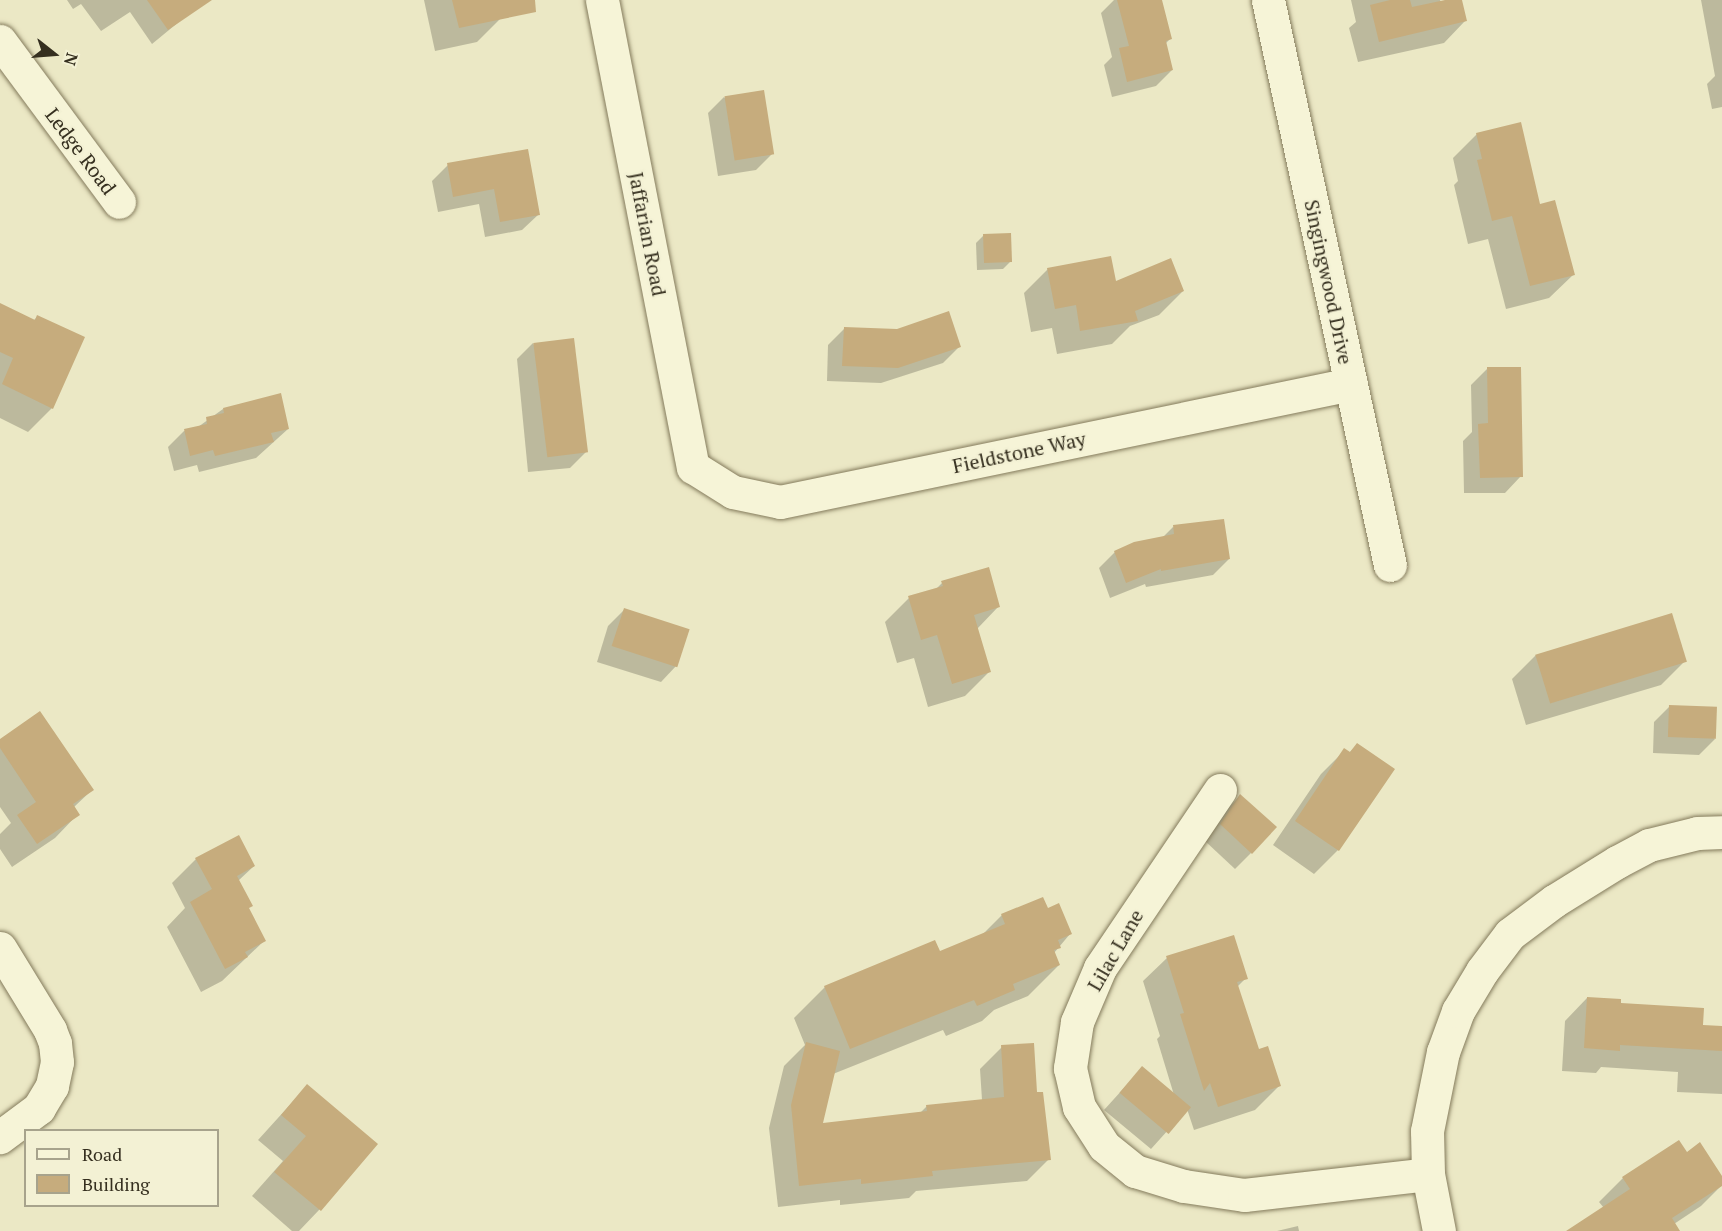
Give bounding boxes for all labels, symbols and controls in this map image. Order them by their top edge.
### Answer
north arrow [24,24,84,84]
text: N [59,50,84,68]
street label: Ledge Road [41,103,121,199]
street label: Jaffarian Road [624,170,672,298]
street label: Singingwood Drive [1300,198,1358,366]
street label: Fieldstone Way [950,426,1088,478]
street label: Lilac Lane [1082,905,1148,995]
legend [24,1129,219,1207]
text: Road [82,1142,122,1166]
text: Building [82,1172,150,1196]

